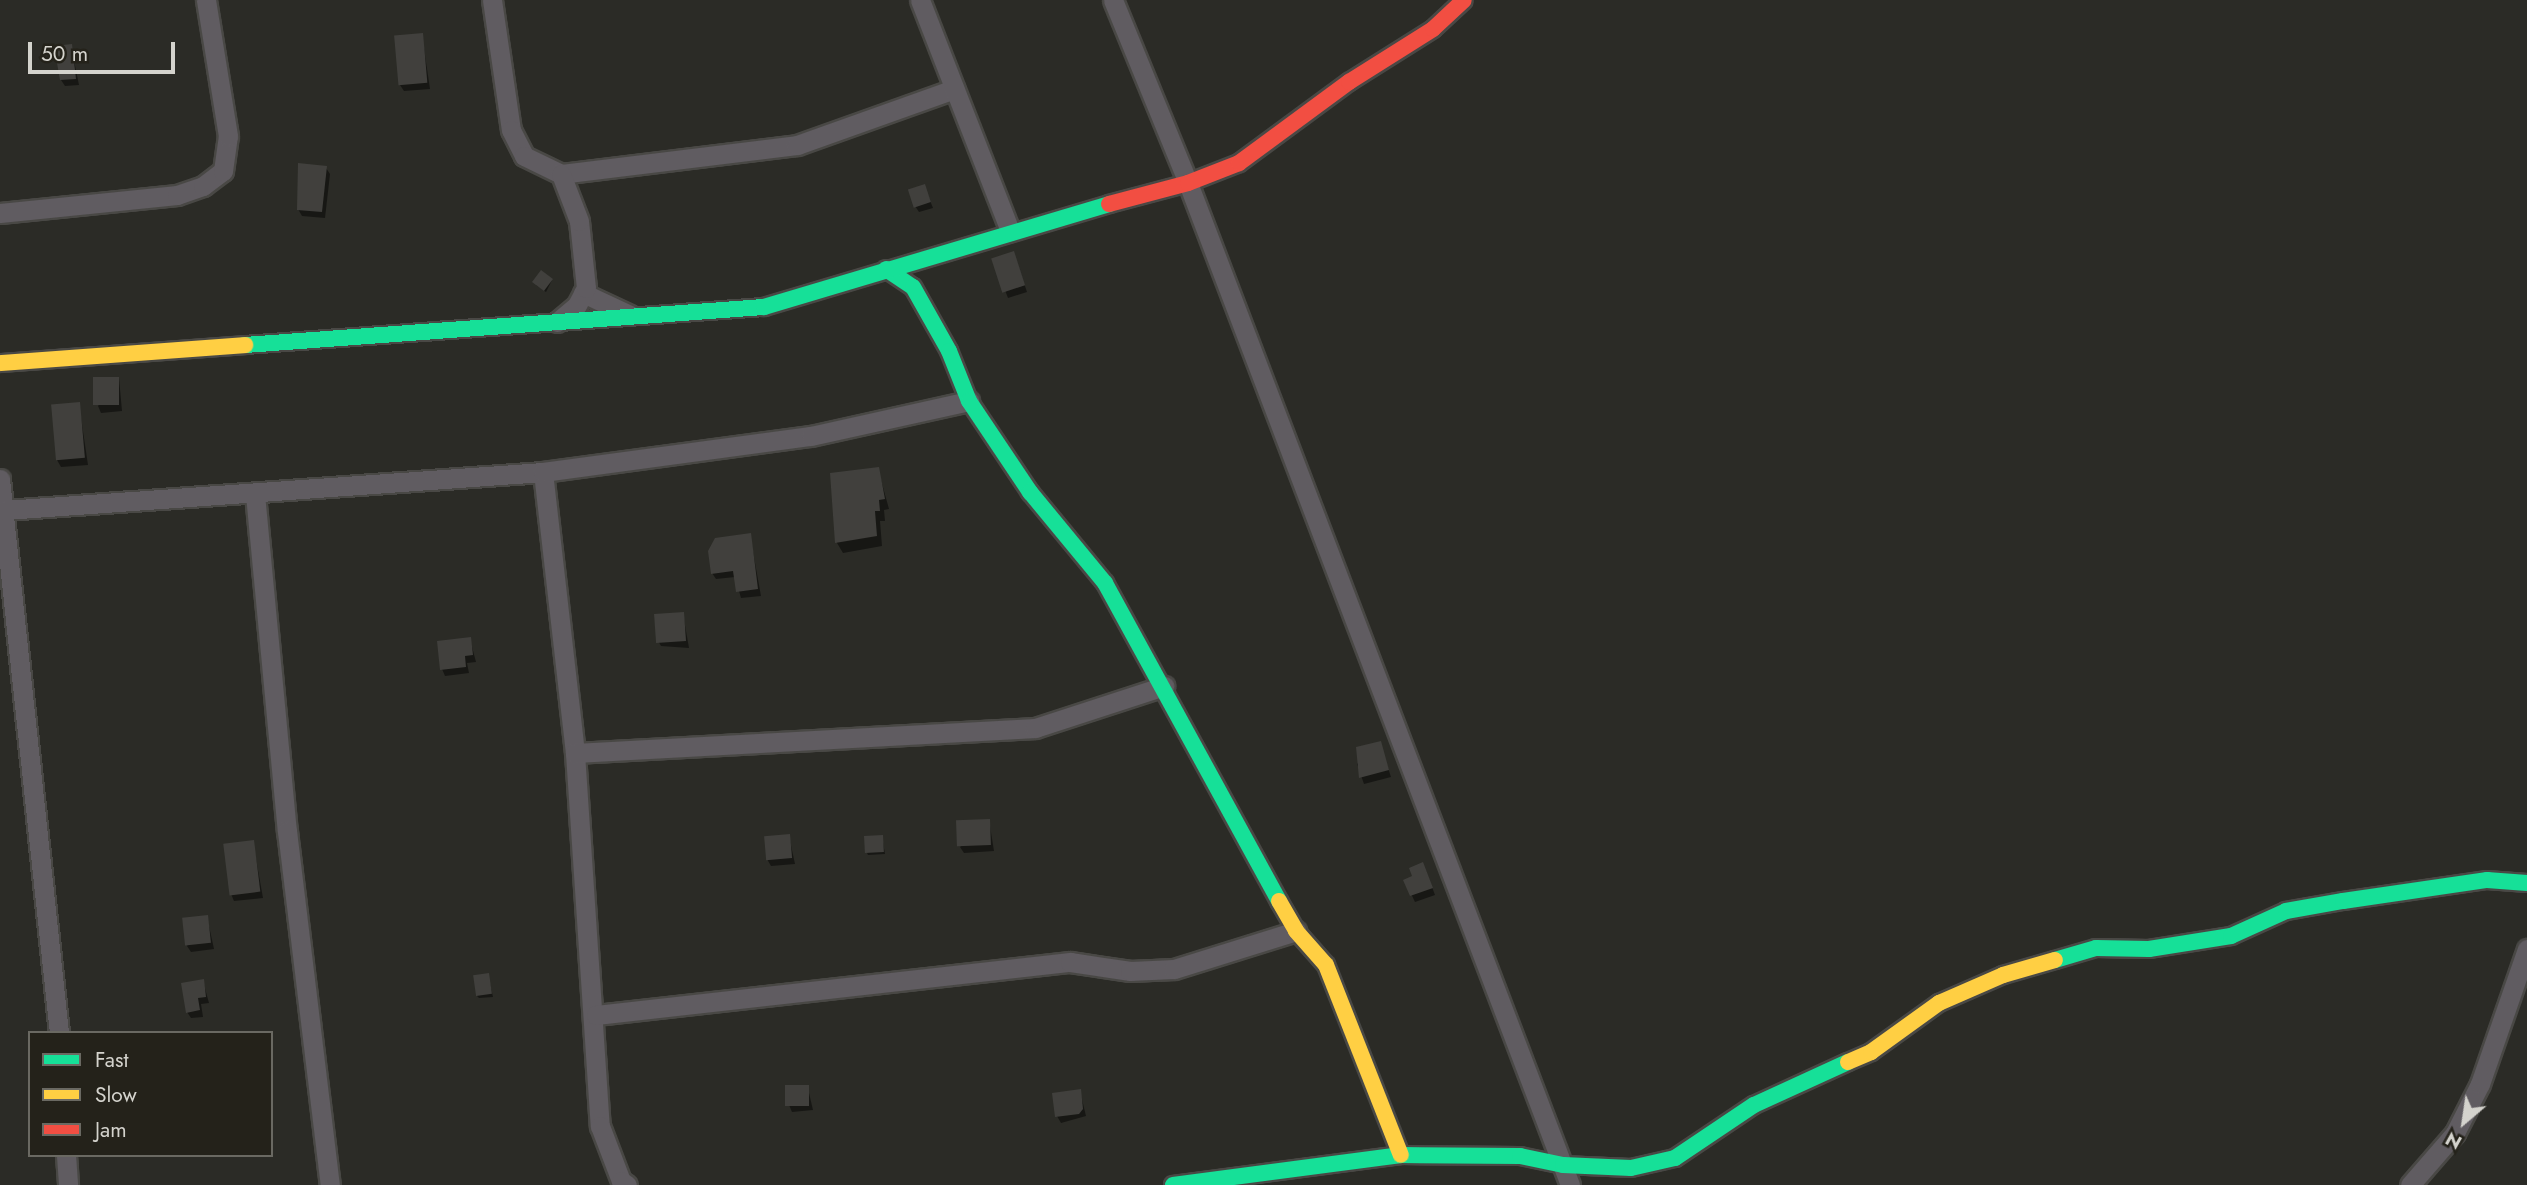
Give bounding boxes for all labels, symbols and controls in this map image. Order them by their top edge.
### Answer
scale bar [32,28,178,72]
text: 50 m [41,39,88,69]
legend [28,1031,273,1157]
text: Fast [95,1045,128,1075]
text: Slow [95,1080,137,1110]
north arrow [2429,1087,2499,1157]
text: Jam [95,1115,127,1145]
text: N [2440,1125,2467,1156]

